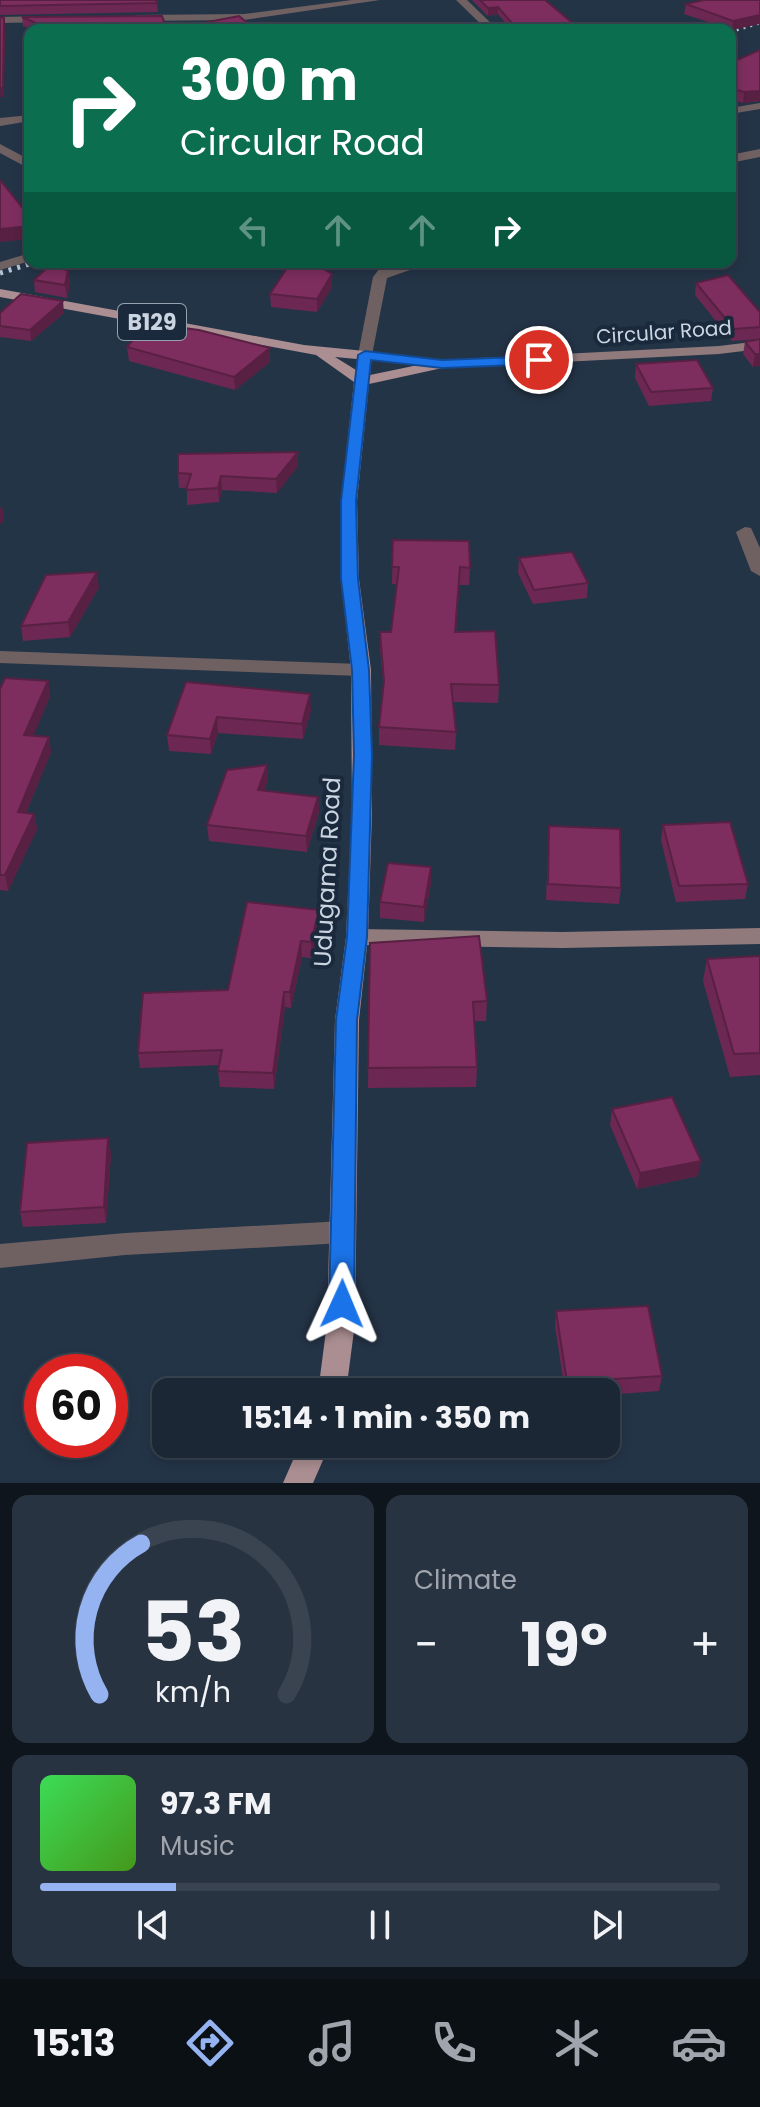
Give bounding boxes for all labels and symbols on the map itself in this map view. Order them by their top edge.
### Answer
road number: B129 [118,304,186,340]
street label: Circular Road [595,313,733,351]
pin [505,326,573,394]
street label: Udugama Road [306,776,348,968]
position arrow [300,1262,384,1346]
speed limit sign: 60 [24,1354,128,1458]

